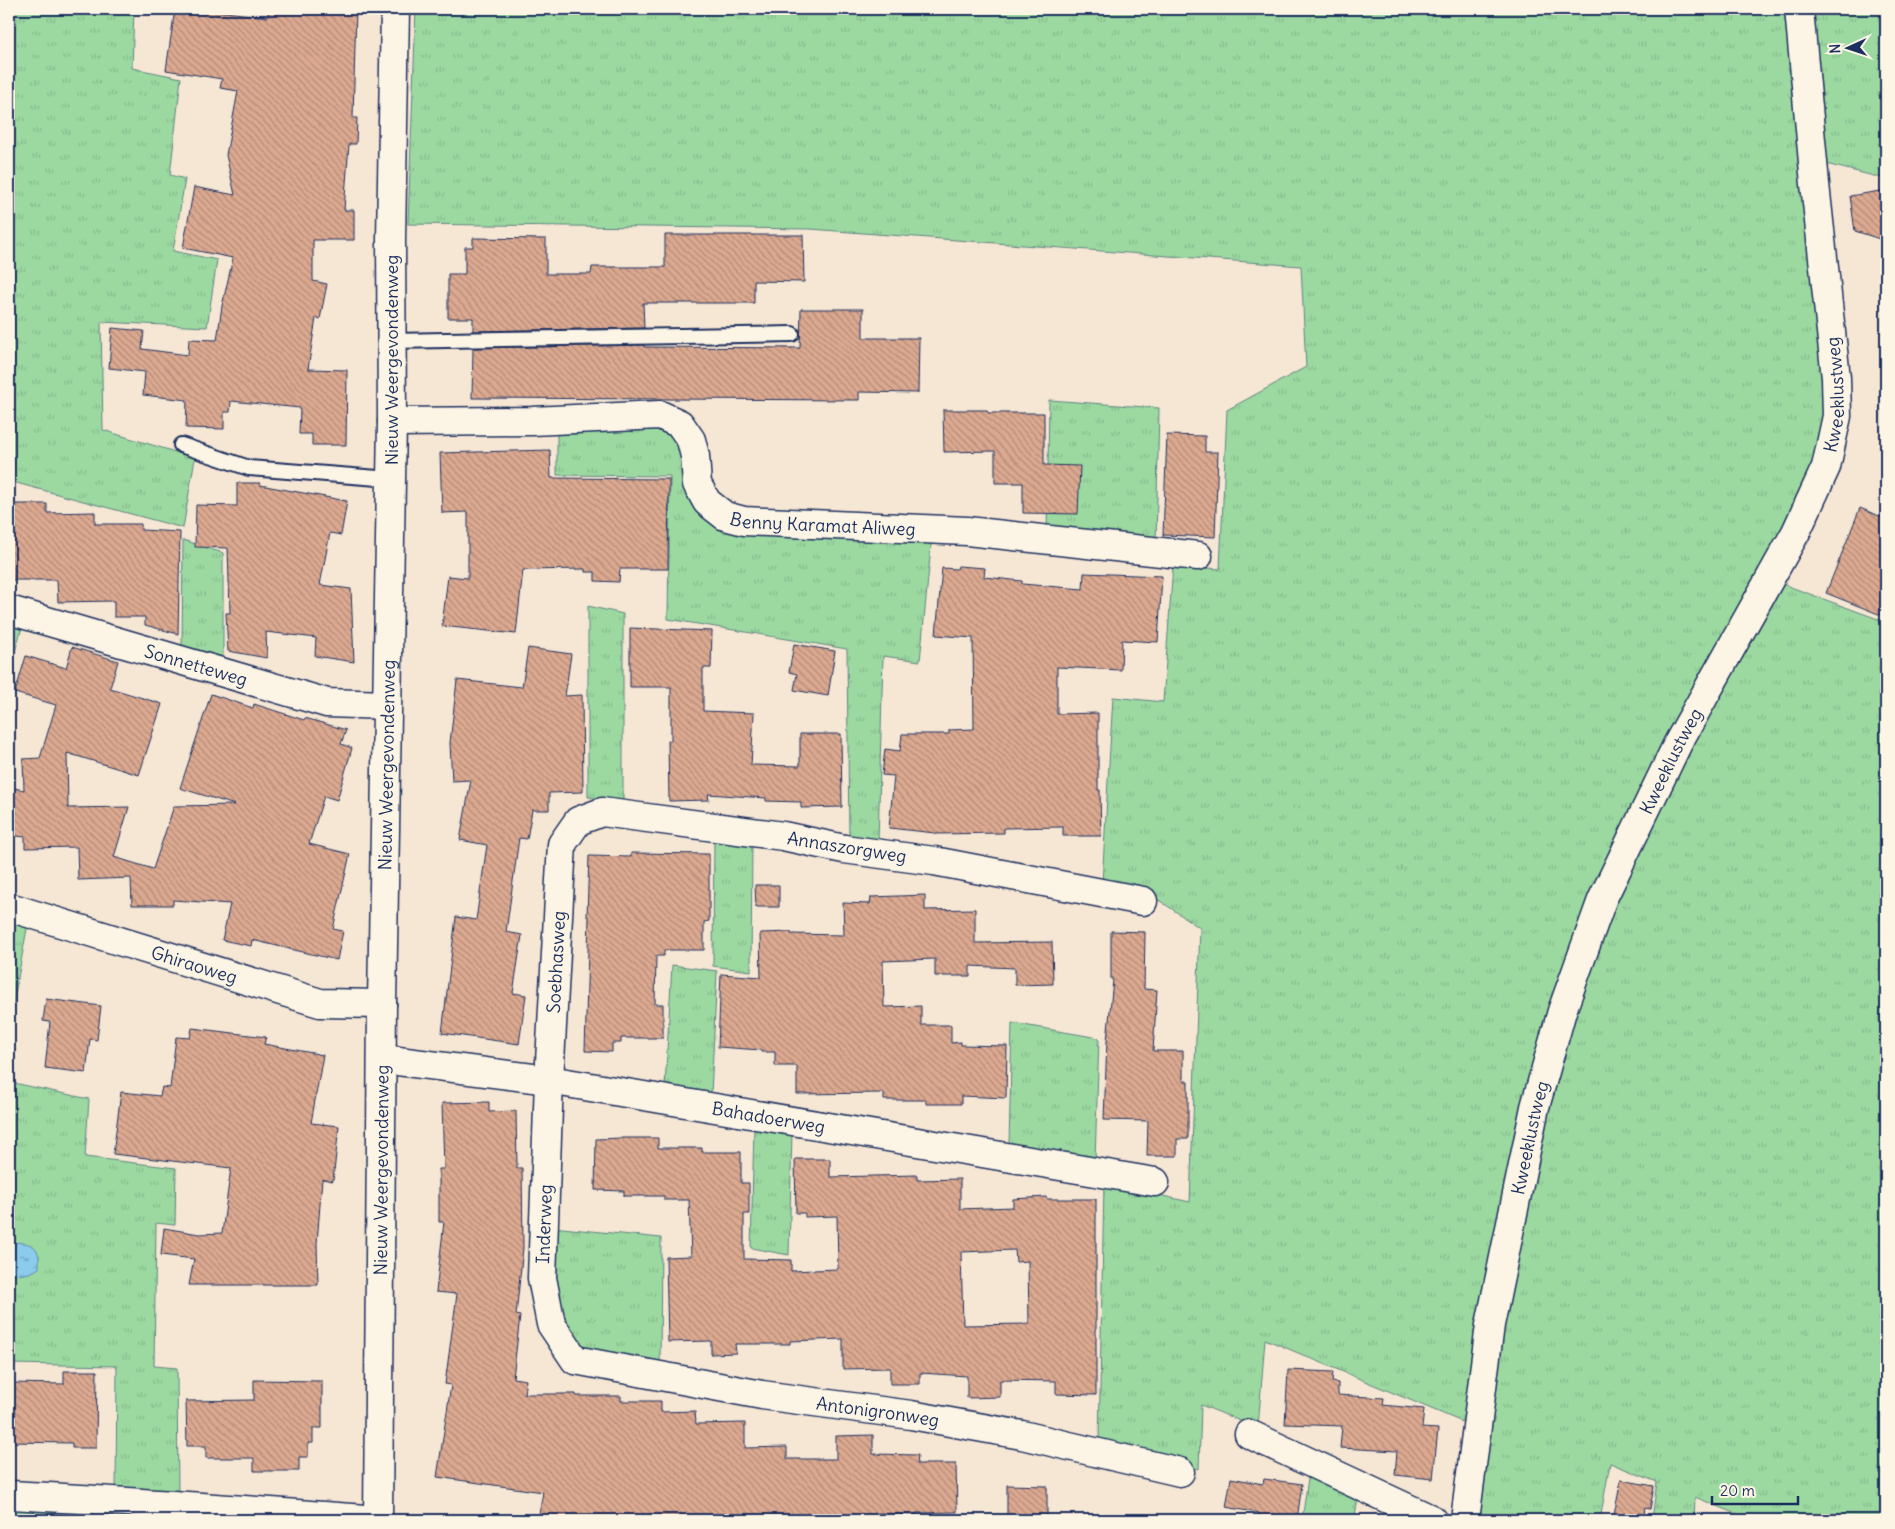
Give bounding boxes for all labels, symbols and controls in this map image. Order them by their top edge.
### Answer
north arrow [1822,22,1872,72]
text: N [1826,43,1844,54]
street label: Nieuw Weergevondenweg [380,255,403,465]
street label: Kweeklustweg [1818,336,1849,454]
street label: Benny Karamat Aliweg [728,506,916,540]
street label: Sonnetteweg [142,639,250,691]
street label: Nieuw Weergevondenweg [373,659,399,871]
street label: Kweeklustweg [1634,704,1707,818]
street label: Annaszorgweg [786,826,908,868]
street label: Soebhasweg [542,910,570,1014]
street label: Ghiraoweg [149,940,240,988]
street label: Nieuw Weergevondenweg [368,1065,393,1275]
street label: Kweeklustweg [1506,1078,1553,1197]
street label: Bahadoerweg [710,1096,827,1138]
street label: Inderweg [531,1184,557,1264]
street label: Antonigronweg [815,1391,941,1431]
scale bar [1712,1474,1799,1506]
text: 20 m [1720,1481,1755,1500]

